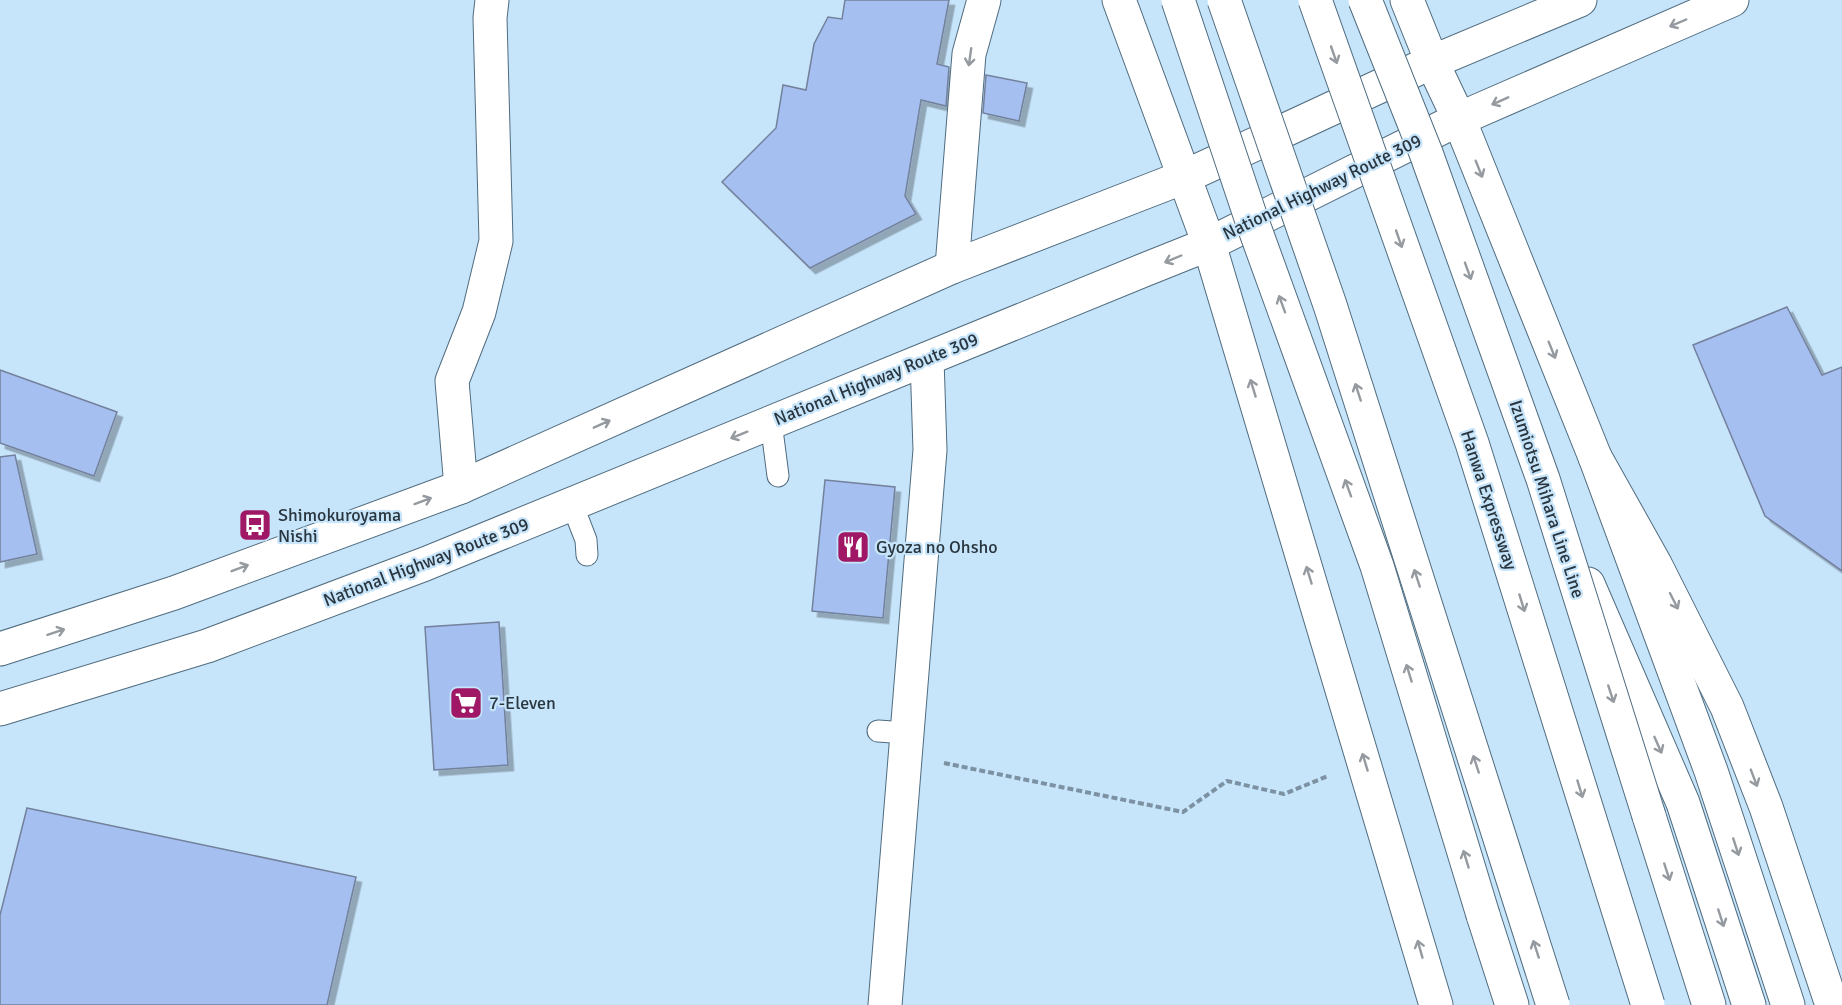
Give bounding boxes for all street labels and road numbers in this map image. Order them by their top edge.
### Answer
street label: National Highway Route 309 [1219,129,1425,245]
street label: National Highway Route 309 [771,328,981,430]
street label: Izumiotsu Mihara Line Line [1505,397,1589,601]
street label: Hanwa Expressway [1456,427,1522,573]
street label: National Highway Route 309 [320,513,532,611]

